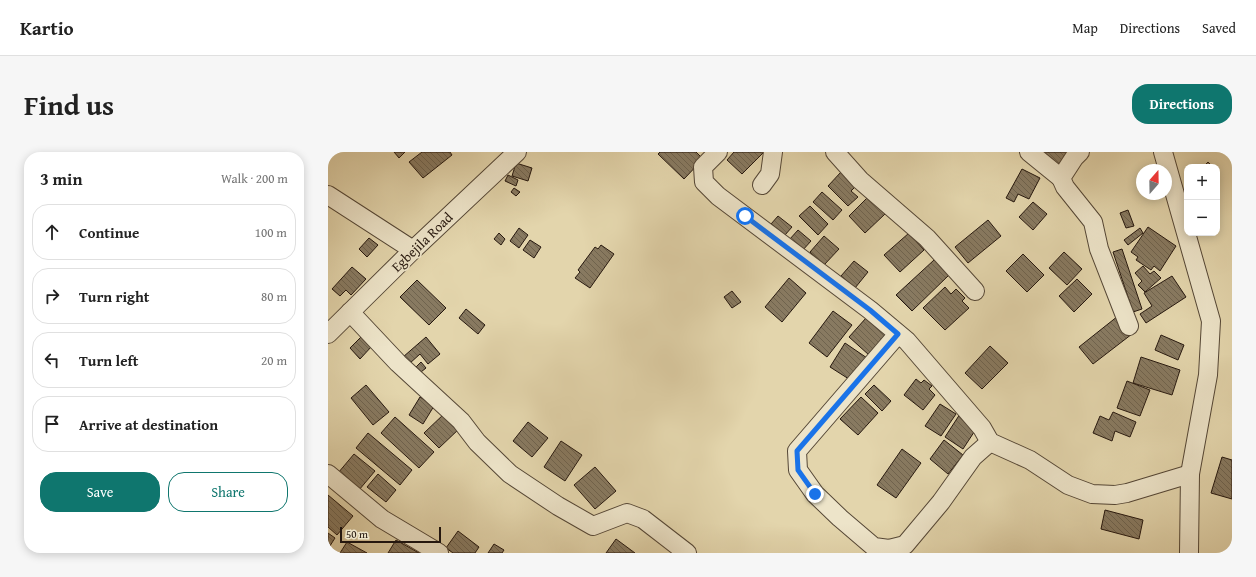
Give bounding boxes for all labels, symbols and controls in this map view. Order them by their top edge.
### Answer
text: Kartio [20,14,74,42]
text: Map [1072,18,1098,38]
text: Directions [1120,18,1180,38]
text: Saved [1202,18,1236,38]
text: Find us [24,84,114,125]
button: Directions [1132,84,1232,124]
north arrow [1136,164,1172,200]
map controls [1184,164,1220,236]
button: + [1184,164,1220,200]
text: 3 min [40,166,82,191]
text: Walk · 200 m [221,169,288,188]
button: − [1184,200,1220,236]
street label: Egbejila Road [387,207,458,276]
route start [736,207,754,225]
icon: ahead [41,221,63,243]
text: Continue [79,222,140,243]
text: 100 m [255,223,287,242]
icon: right [41,285,63,307]
text: Turn right [79,286,150,307]
text: 80 m [261,287,287,306]
icon: left [41,349,63,371]
text: Turn left [79,350,138,371]
text: 20 m [261,351,287,370]
icon: arrive [41,413,63,435]
text: Arrive at destination [79,414,218,435]
button: Save [40,472,160,512]
button: Share [168,472,288,512]
route end [806,485,824,503]
scale bar [340,525,441,544]
text: 50 m [346,526,368,542]

